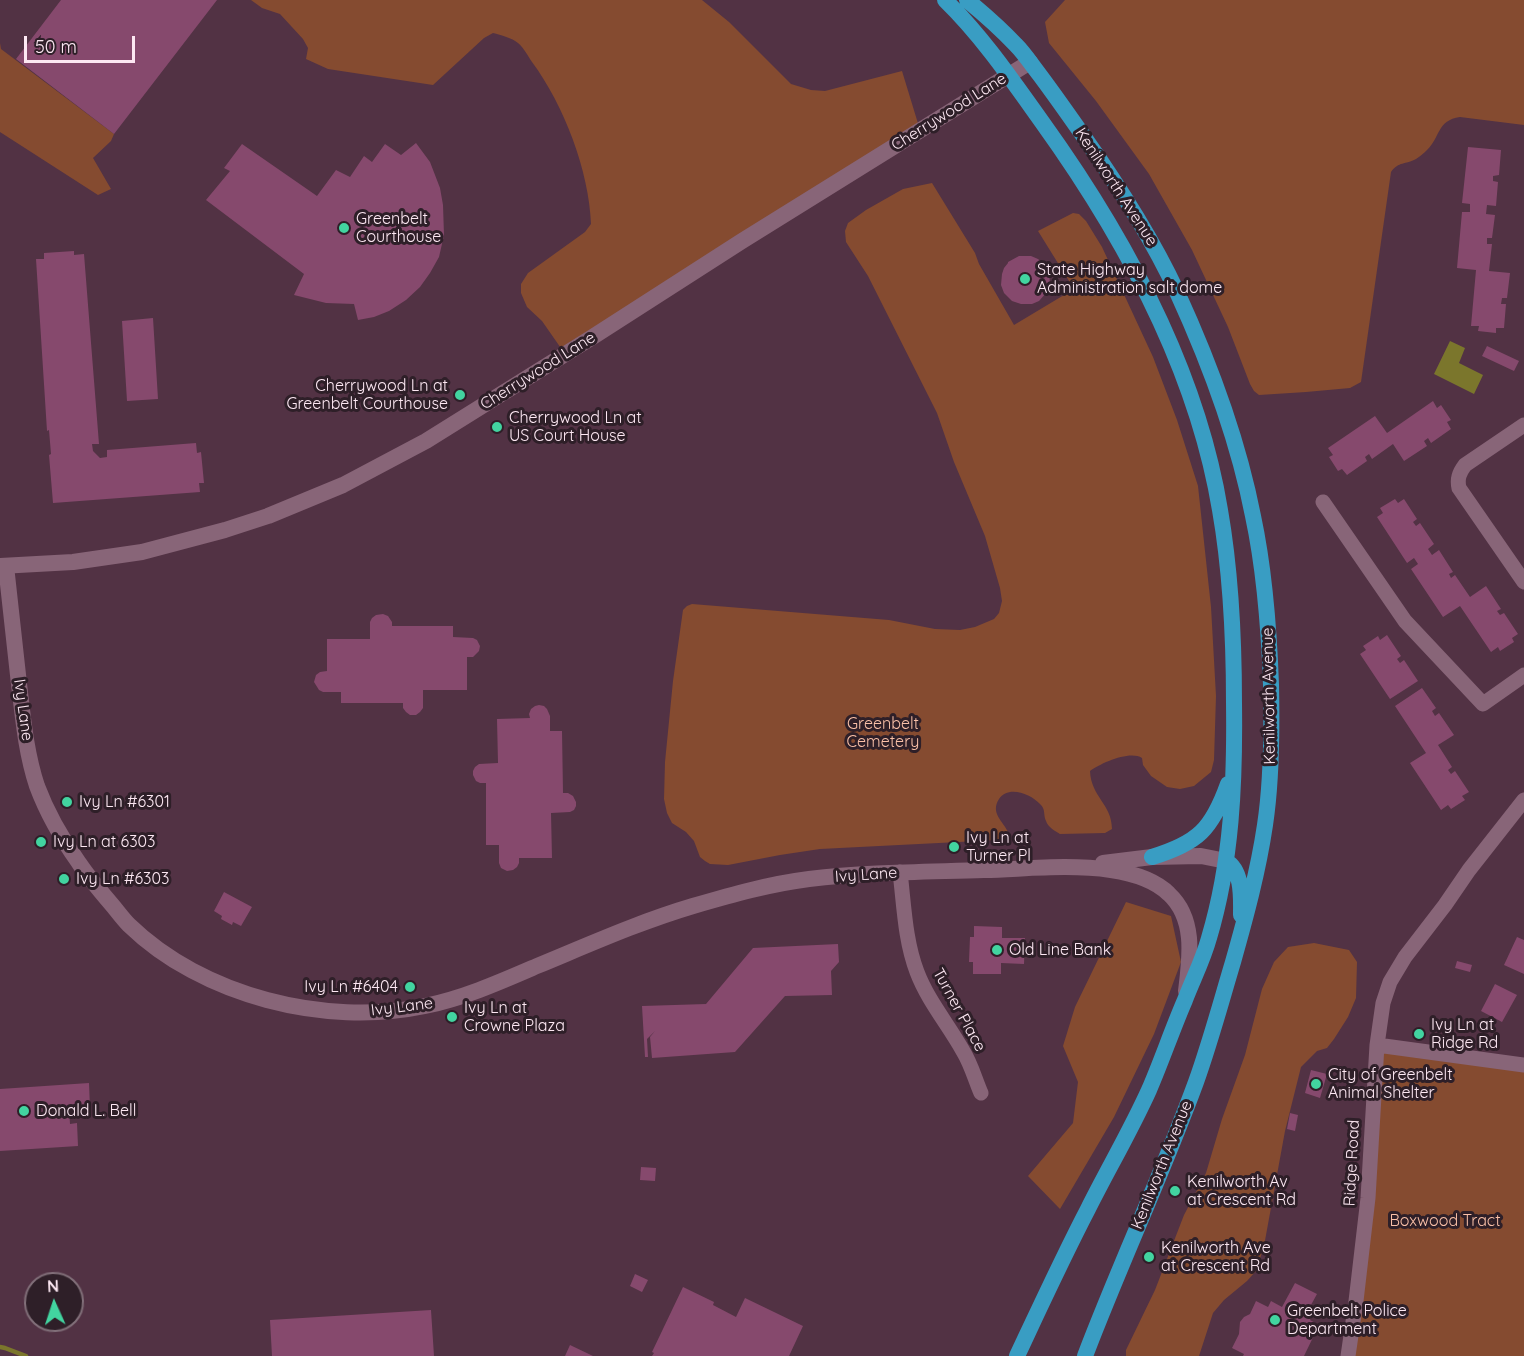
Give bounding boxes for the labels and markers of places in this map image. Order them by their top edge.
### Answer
place label: Greenbelt Courthouse [356,209,441,247]
marker: Greenbelt Courthouse [337,221,351,235]
place label: State Highway Administration salt dome [1037,260,1222,298]
marker: State Highway Administration salt dome [1018,272,1032,286]
place label: Cherrywood Ln at Greenbelt Courthouse [286,376,448,414]
marker: Cherrywood Ln at Greenbelt Courthouse [453,388,467,402]
place label: Cherrywood Ln at US Court House [509,408,642,446]
marker: Cherrywood Ln at US Court House [490,420,504,434]
place label: Ivy Ln #6301 [79,792,170,812]
marker: Ivy Ln #6301 [60,795,74,809]
place label: Ivy Ln at Turner Pl [966,828,1031,866]
place label: Ivy Ln at 6303 [53,832,155,852]
marker: Ivy Ln at 6303 [34,835,48,849]
marker: Ivy Ln at Turner Pl [947,840,961,854]
place label: Ivy Ln #6303 [76,869,169,889]
marker: Ivy Ln #6303 [57,872,71,886]
place label: Old Line Bank [1009,940,1111,960]
marker: Old Line Bank [990,943,1004,957]
place label: Ivy Ln #6404 [304,977,398,997]
marker: Ivy Ln #6404 [403,980,417,994]
place label: Ivy Ln at Crowne Plaza [464,998,565,1036]
marker: Ivy Ln at Crowne Plaza [445,1010,459,1024]
place label: Ivy Ln at Ridge Rd [1431,1015,1498,1053]
marker: Ivy Ln at Ridge Rd [1412,1027,1426,1041]
place label: City of Greenbelt Animal Shelter [1328,1065,1453,1103]
marker: City of Greenbelt Animal Shelter [1309,1077,1323,1091]
place label: Donald L. Bell [36,1101,136,1121]
marker: Donald L. Bell [17,1104,31,1118]
place label: Kenilworth Av at Crescent Rd [1187,1172,1296,1210]
marker: Kenilworth Av at Crescent Rd [1168,1184,1182,1198]
place label: Kenilworth Ave at Crescent Rd [1161,1238,1271,1276]
marker: Kenilworth Ave at Crescent Rd [1142,1250,1156,1264]
place label: Greenbelt Police Department [1287,1301,1407,1339]
marker: Greenbelt Police Department [1268,1313,1282,1327]

